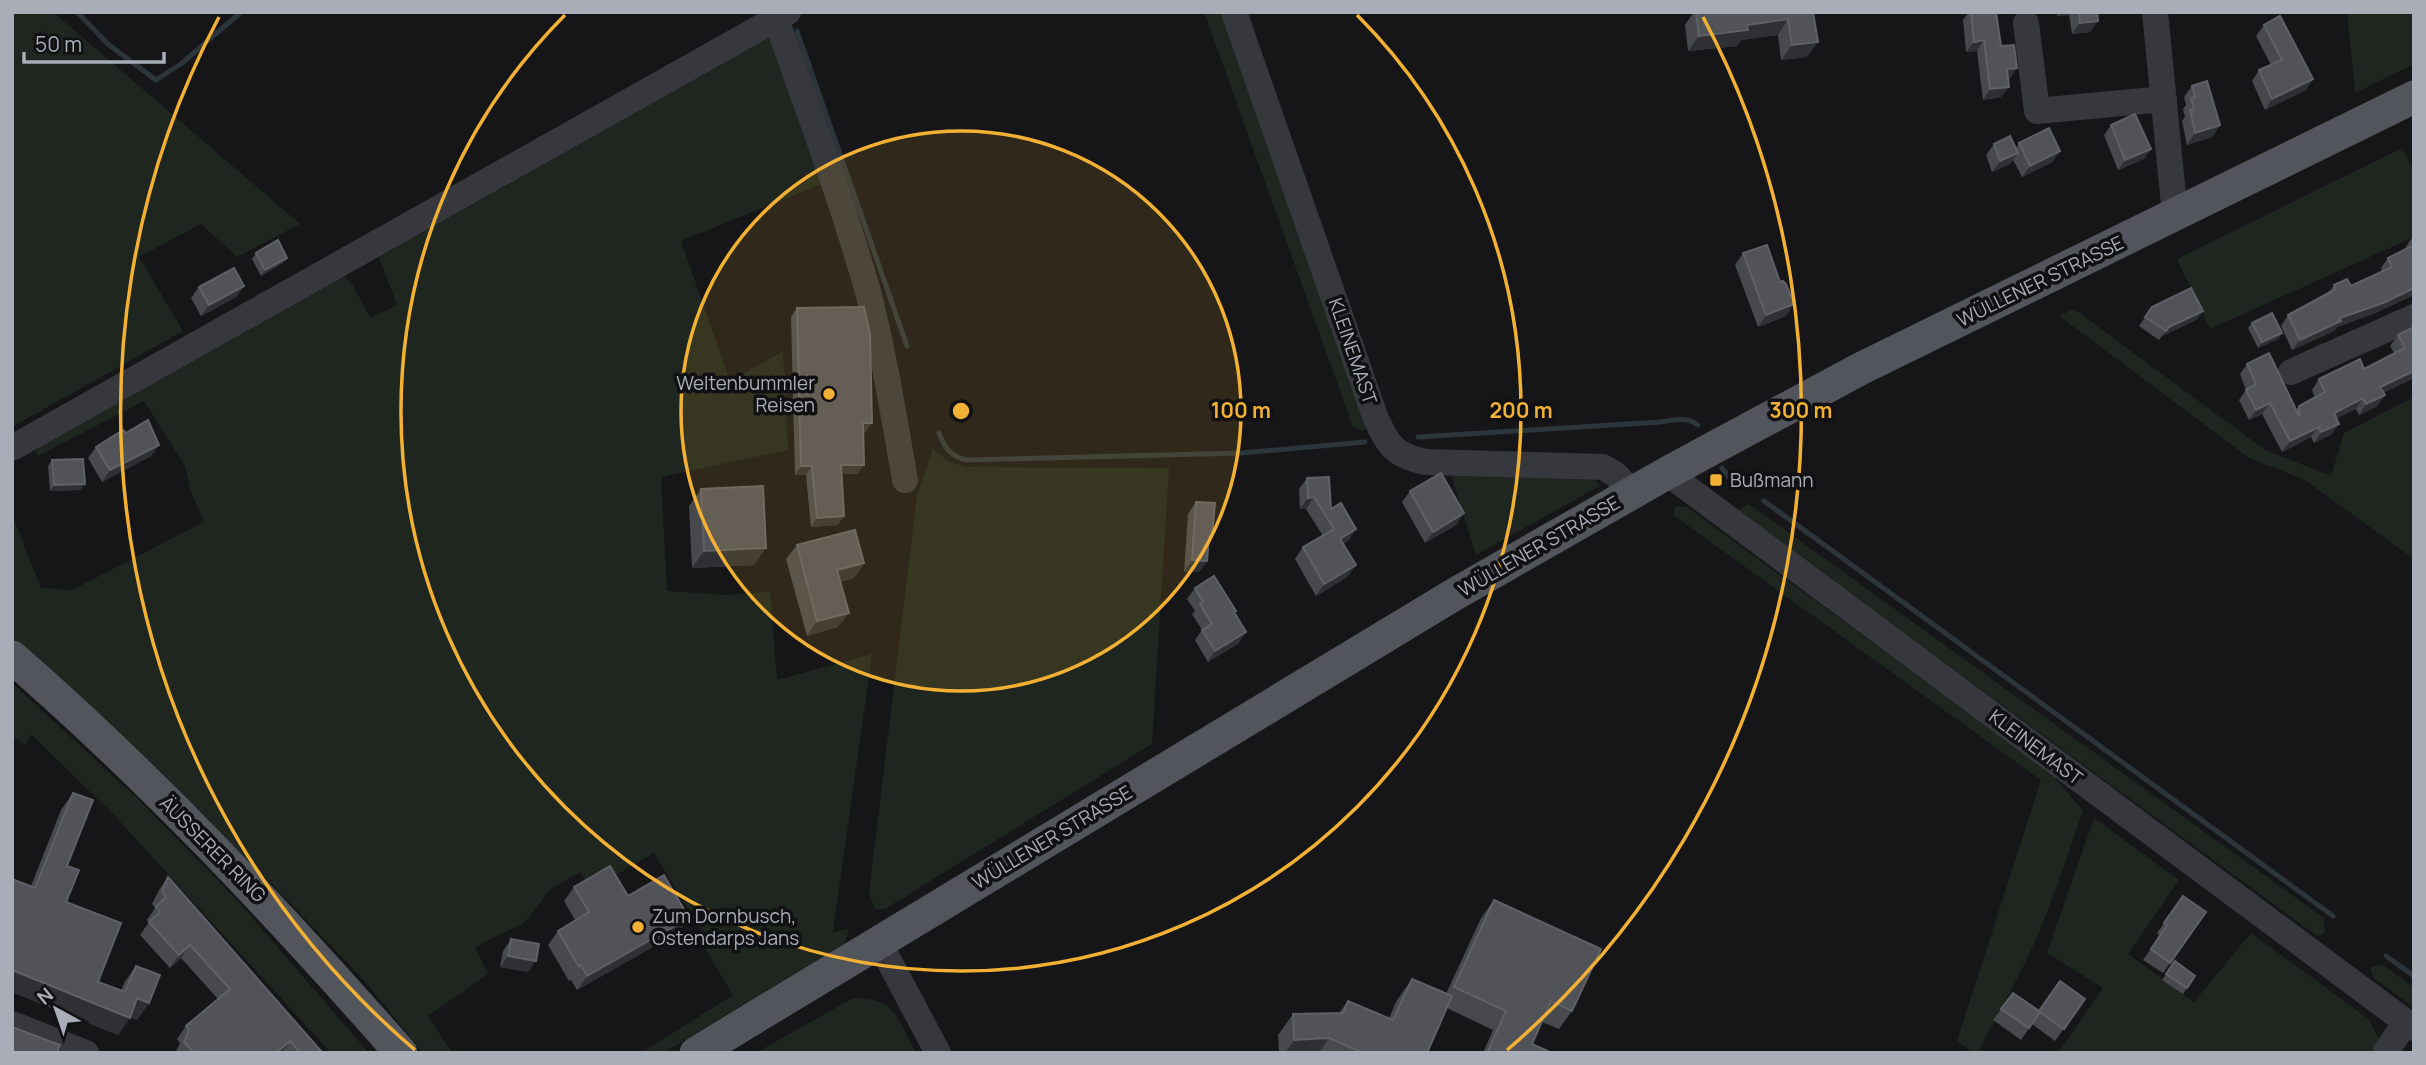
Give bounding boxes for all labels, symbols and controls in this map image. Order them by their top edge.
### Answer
scale bar [24,21,164,65]
text: 50 m [35,30,82,58]
street label: WÜLLENER STRASSE [1952,229,2128,333]
street label: KLEINEMAST [1323,294,1384,408]
place label: Weltenbummler Reisen [676,370,815,418]
marker: Weltenbummler Reisen [821,386,837,402]
text: 100 m [1211,396,1271,424]
text: 200 m [1489,396,1553,424]
text: 300 m [1770,396,1832,424]
centre of rings [949,399,973,423]
place label: Bußmann [1730,467,1814,493]
marker: Bußmann [1708,472,1724,488]
street label: WÜLLENER STRASSE [1454,489,1624,603]
street label: KLEINEMAST [1984,703,2089,791]
street label: WÜLLENER STRASSE [967,779,1137,895]
street label: ÄUSSERER RING [154,790,272,908]
place label: Zum Dornbusch, Ostendarps Jans [652,903,799,951]
marker: Zum Dornbusch, Ostendarps Jans [630,919,646,935]
north arrow [21,974,91,1044]
text: N [31,982,59,1010]

